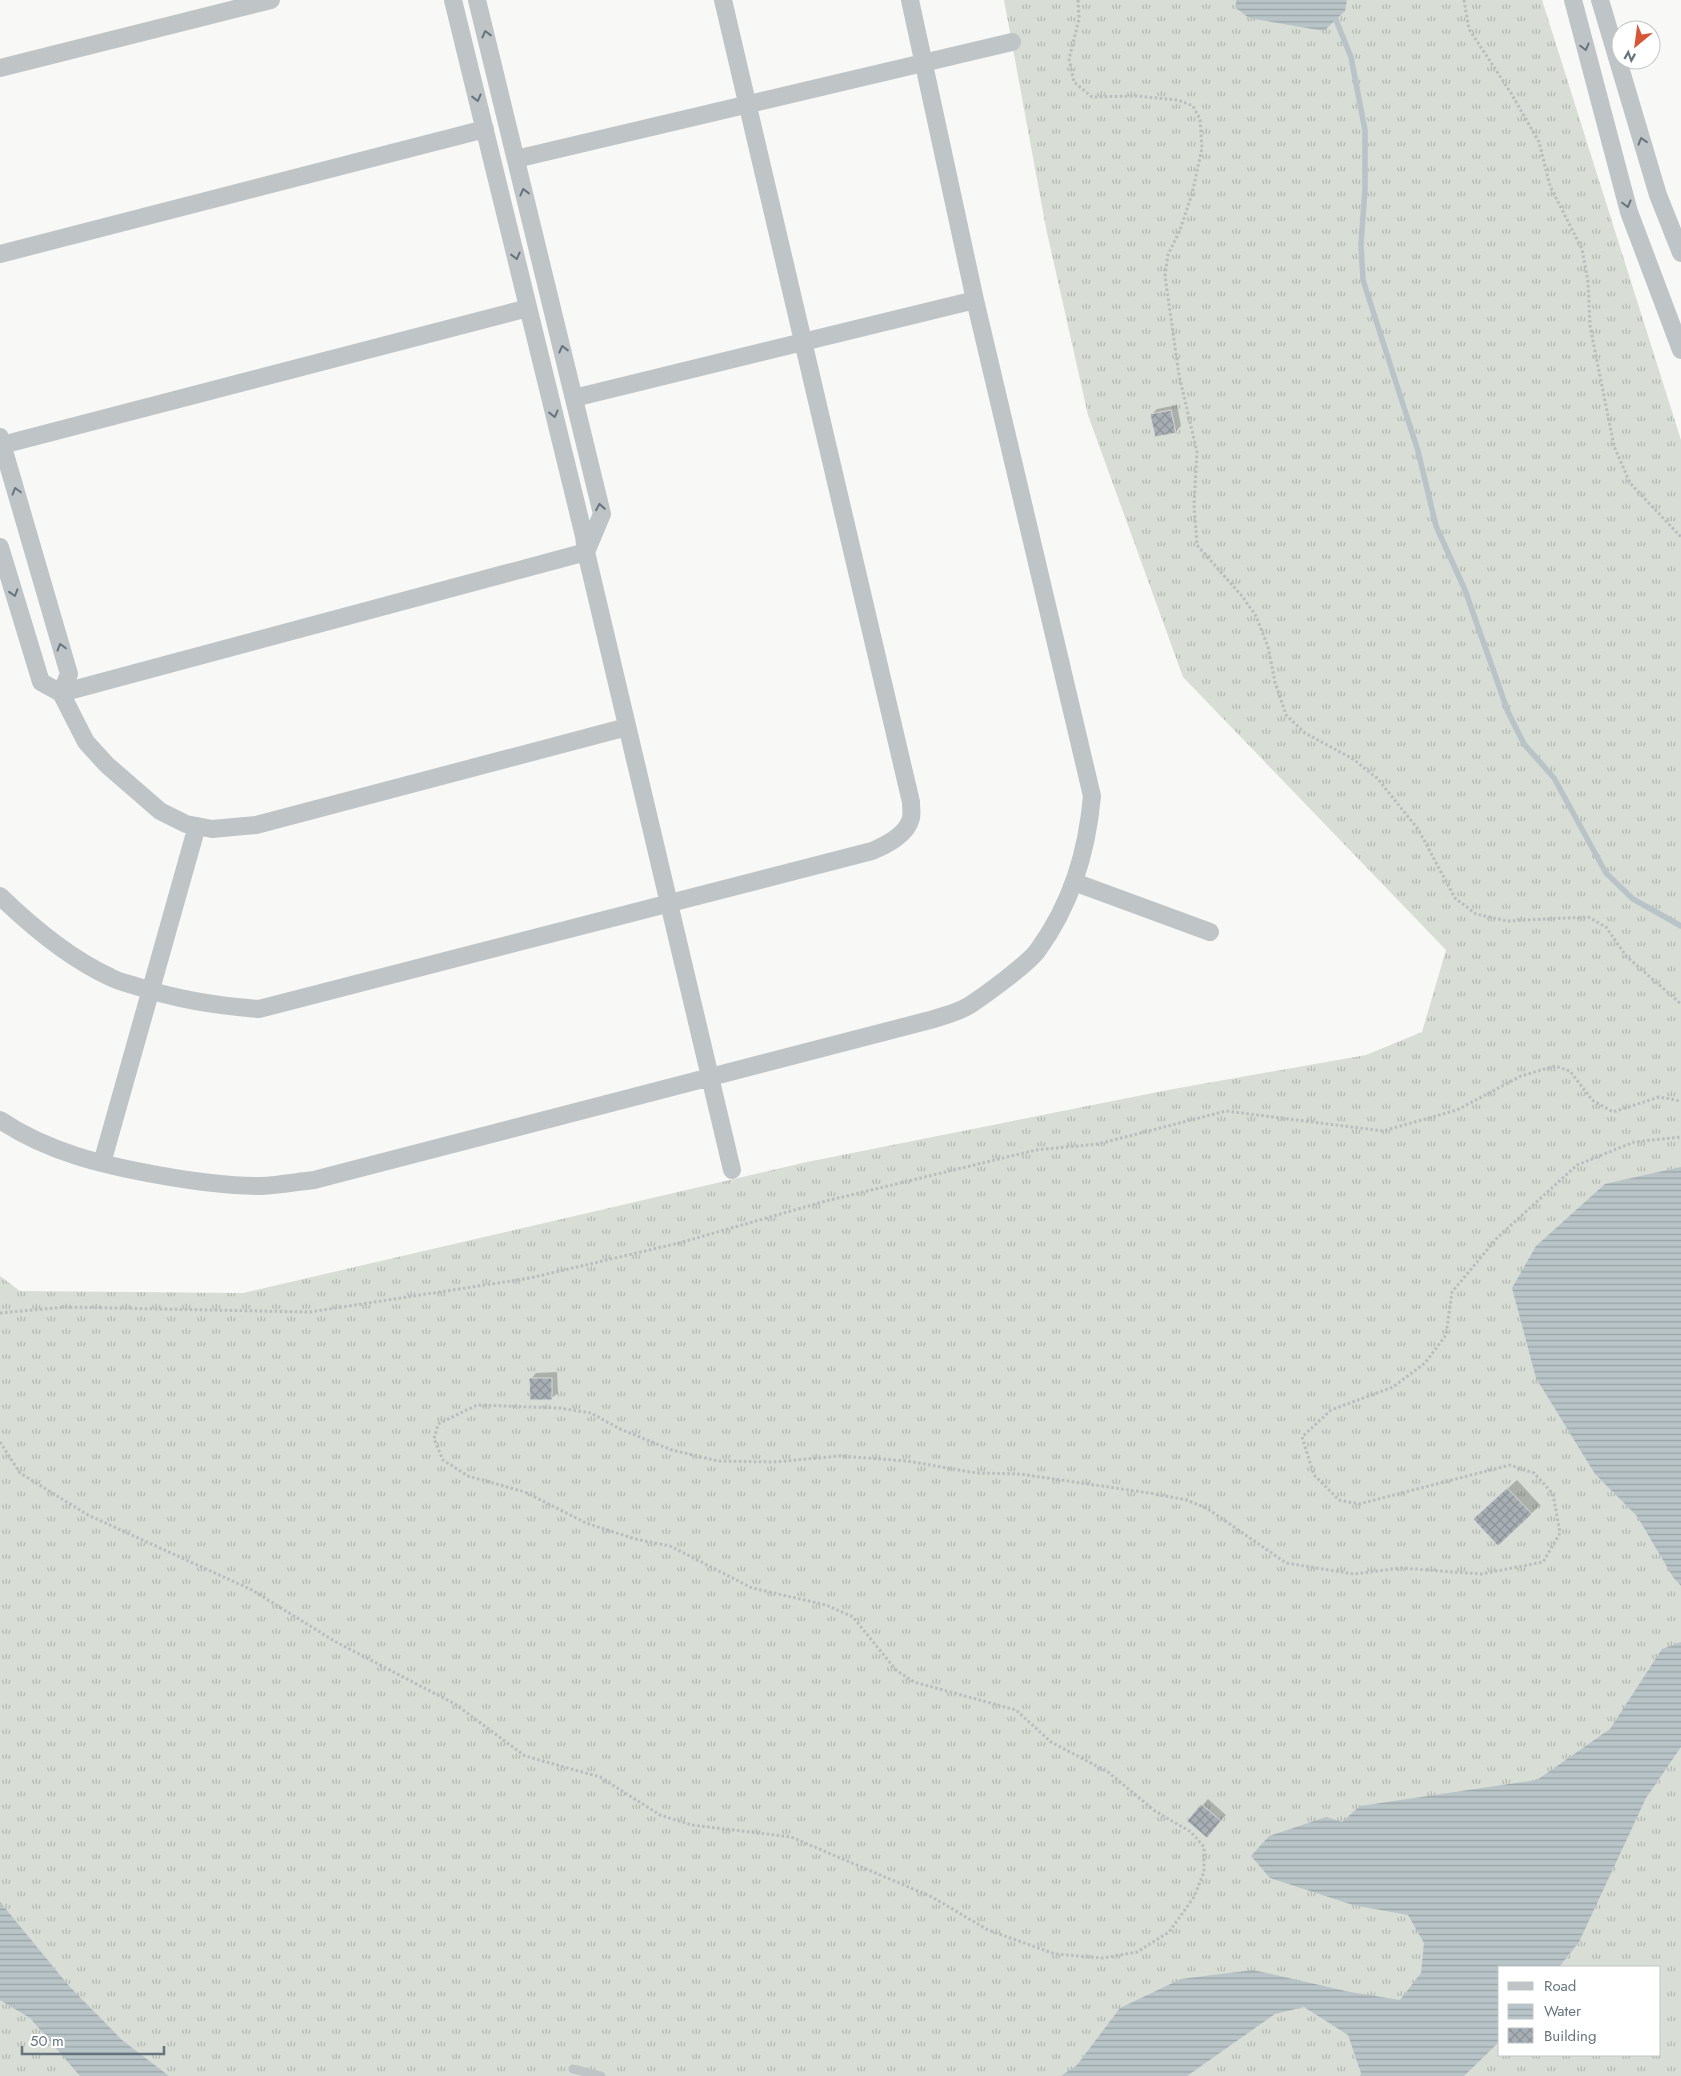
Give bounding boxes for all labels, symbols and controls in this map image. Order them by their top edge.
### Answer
north arrow [1611,20,1661,70]
one-way arrow [481,29,492,38]
one-way arrow [1579,43,1590,52]
text: N [1620,45,1639,68]
one-way arrow [472,94,482,102]
one-way arrow [1637,138,1647,146]
one-way arrow [519,187,530,196]
one-way arrow [1621,200,1632,209]
one-way arrow [510,252,521,261]
one-way arrow [558,345,569,354]
one-way arrow [549,410,559,418]
one-way arrow [11,487,21,495]
one-way arrow [596,503,606,512]
one-way arrow [9,589,19,597]
one-way arrow [56,643,66,651]
legend [1498,1966,1661,2056]
text: Road [1544,1975,1576,1997]
text: Water [1544,2000,1582,2022]
scale bar [22,2024,165,2056]
text: Building [1544,2025,1596,2047]
text: 50 m [30,2030,64,2052]

